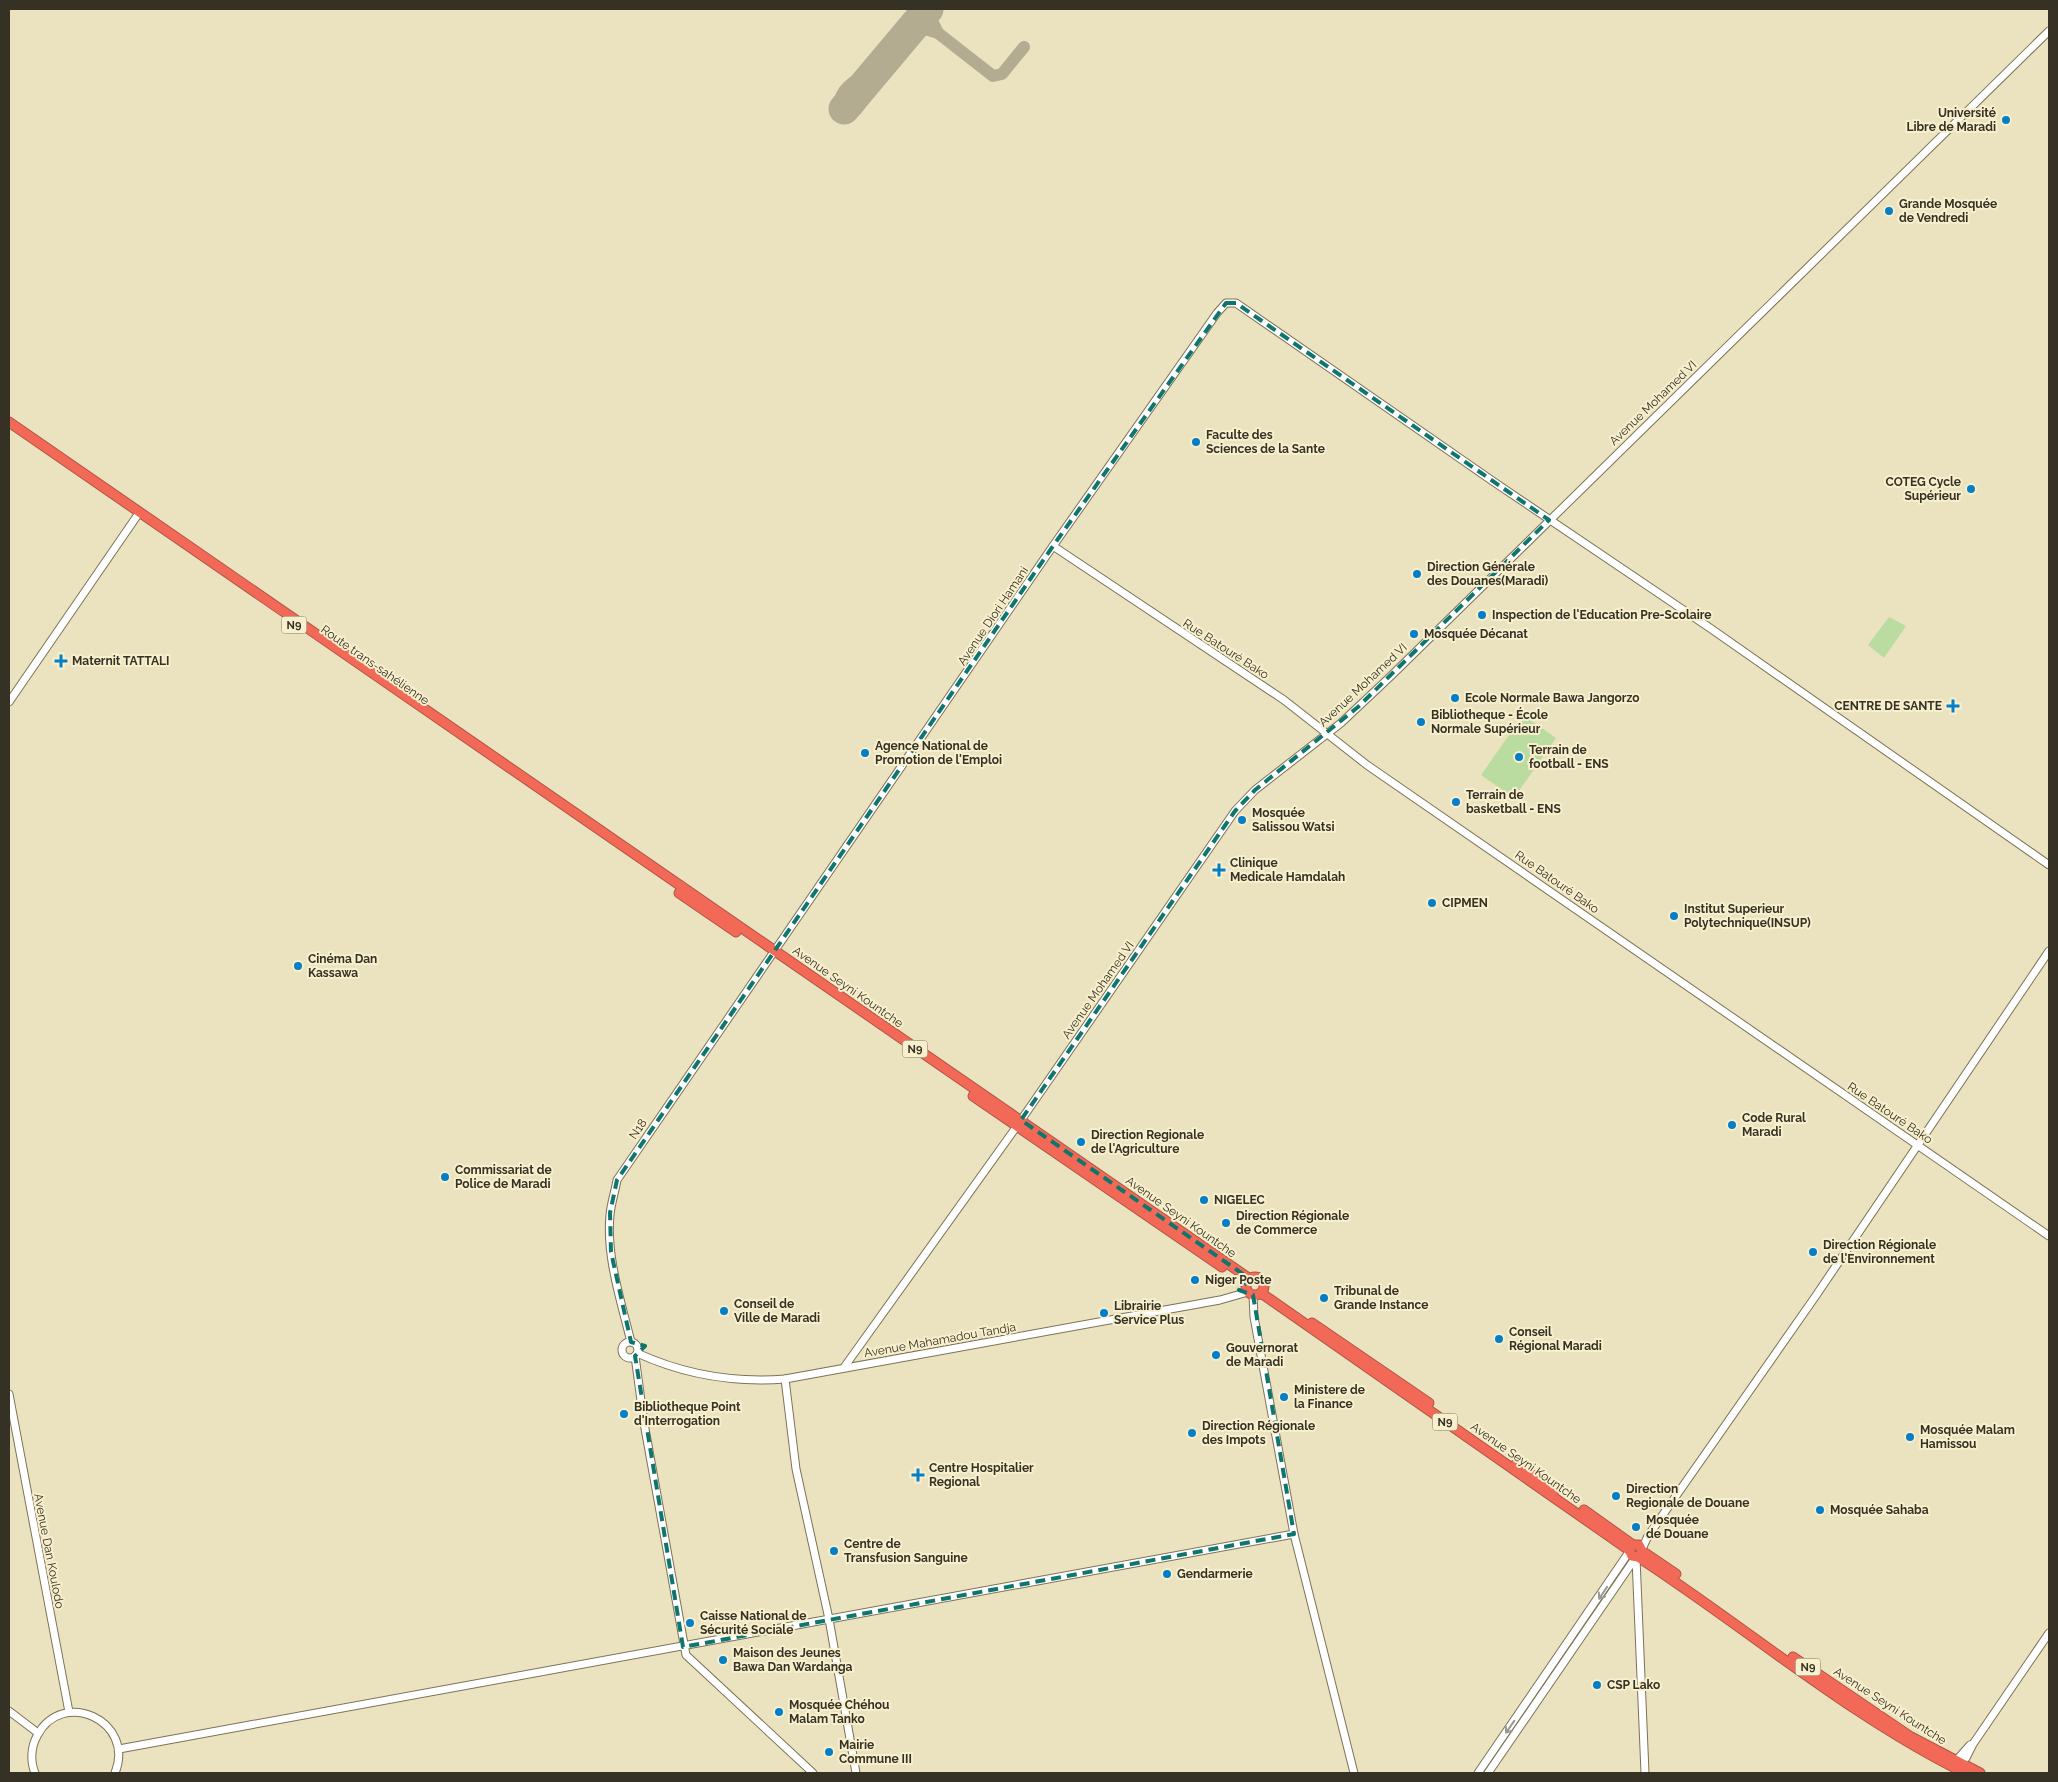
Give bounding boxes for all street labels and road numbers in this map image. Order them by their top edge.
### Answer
street label: Avenue Mohamed VI [1607,358,1699,448]
street label: Avenue Diori Hamani [955,564,1031,668]
road number: N9 [282,616,306,634]
street label: Rue Batouré Bako [1180,616,1272,682]
street label: Route trans-sahélienne [318,622,432,708]
street label: Avenue Mohamed VI [1316,640,1410,730]
street label: Rue Batouré Bako [1512,848,1602,916]
street label: Avenue Mohamed VI [1059,939,1137,1041]
street label: Avenue Seyni Kountche [790,944,906,1030]
road number: N9 [902,1040,928,1058]
street label: Rue Batouré Bako [1845,1079,1935,1147]
street label: N18 [626,1116,650,1142]
street label: Avenue Seyni Kountche [1123,1174,1239,1260]
street label: Avenue Mahamadou Tandja [863,1320,1017,1360]
road number: N9 [1432,1414,1458,1430]
street label: Avenue Seyni Kountche [1468,1420,1584,1506]
street label: Avenue Dan Koulodo [31,1492,67,1610]
road number: N9 [1796,1658,1820,1675]
street label: Avenue Seyni Kountche [1831,1664,1949,1748]

